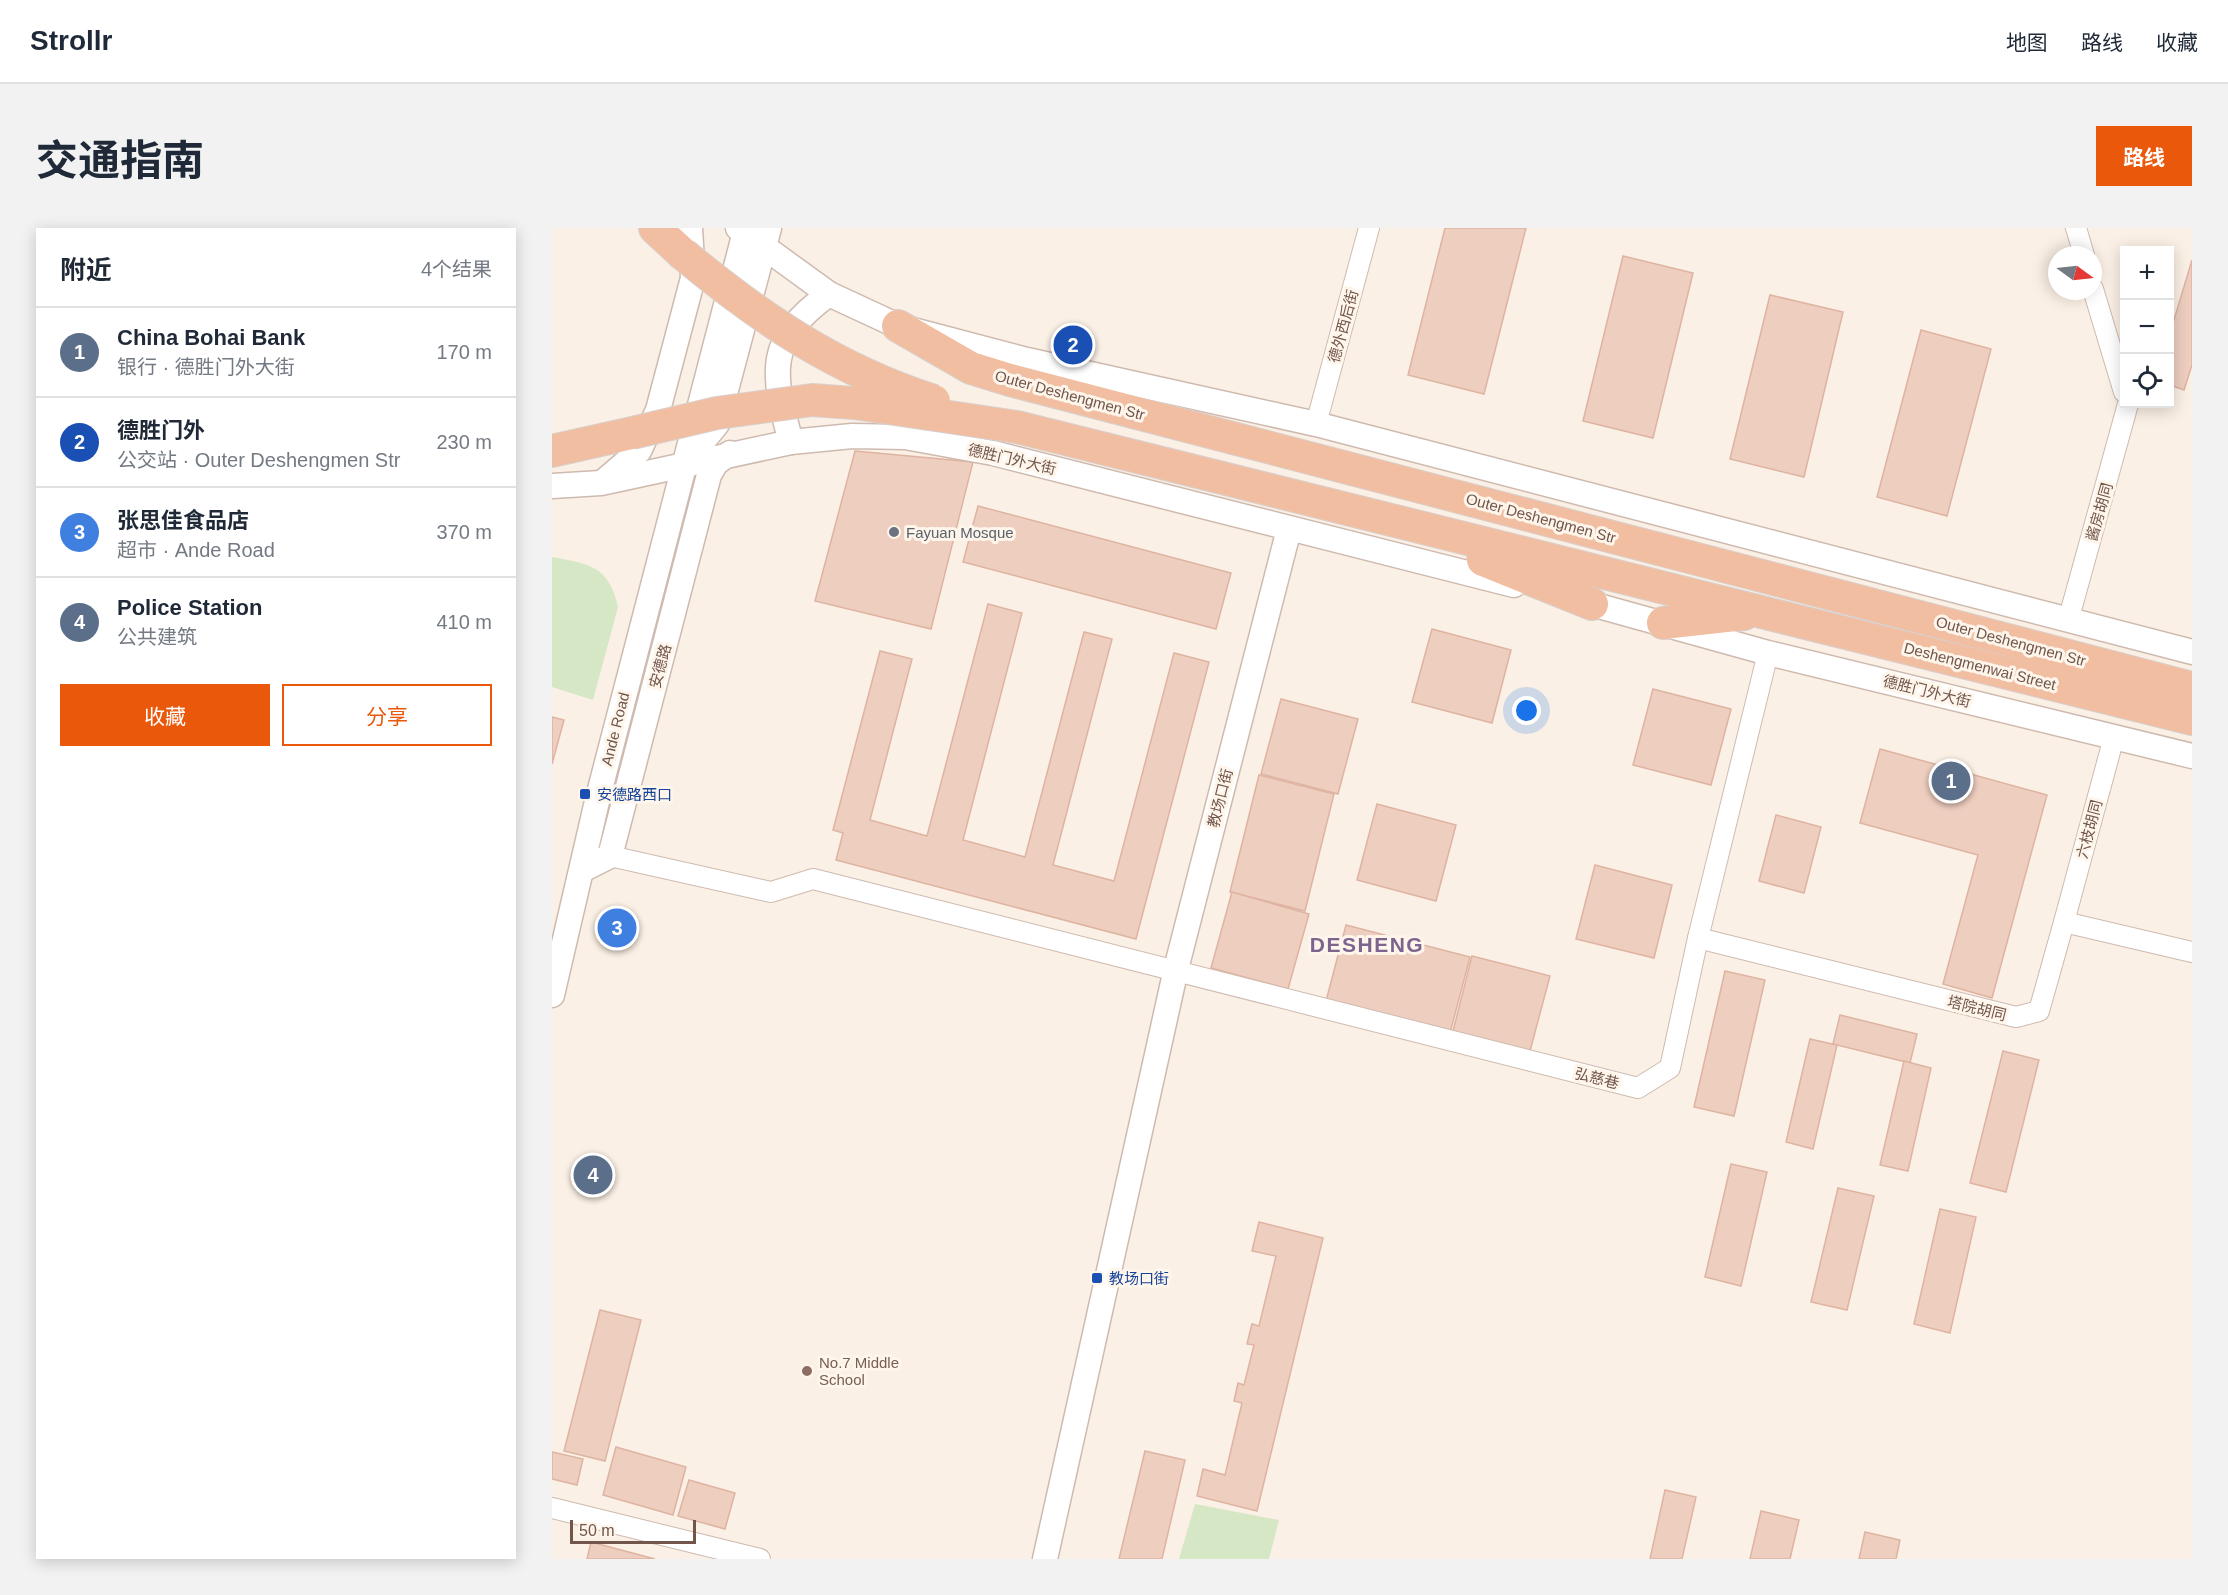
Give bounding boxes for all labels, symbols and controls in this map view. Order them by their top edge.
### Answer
text: Strollr [30,25,112,56]
text: 地图 [2006,31,2048,54]
text: 路线 [2081,31,2123,54]
text: 收藏 [2156,31,2198,54]
button: 路线 [2096,126,2192,186]
text: 交通指南 [36,137,204,184]
north arrow [2048,246,2102,300]
map controls [2120,246,2174,408]
button: + [2120,246,2174,300]
text: 附近 [60,255,112,285]
text: 4个结果 [421,258,492,280]
street label: 德外西后街 [1325,288,1361,364]
button: − [2120,300,2174,354]
pin: 2 [1054,322,1092,368]
text: China Bohai Bank [117,325,305,350]
text: 1 [74,341,85,363]
text: 170 m [436,341,492,363]
button: locate [2120,354,2174,408]
text: 银行 · 德胜门外大街 [117,356,295,378]
street label: Outer Deshengmen Str [993,367,1147,423]
text: 德胜门外 [117,418,205,443]
text: 2 [74,431,85,453]
text: 230 m [436,431,492,453]
street label: 德胜门外大街 [966,441,1058,477]
text: 公交站 · Outer Deshengmen Str [117,449,400,471]
street label: 酱房胡同 [2083,481,2115,543]
street label: Outer Deshengmen Str [1464,490,1618,546]
text: 张思佳食品店 [117,508,249,533]
text: 3 [74,521,85,543]
text: 370 m [436,521,492,543]
place label: Fayuan Mosque [906,524,1014,541]
marker: Fayuan Mosque [887,525,901,539]
text: 超市 · Ande Road [117,539,275,561]
text: Police Station [117,595,262,620]
text: 4 [74,611,85,633]
text: 410 m [436,611,492,633]
street label: Outer Deshengmen Str [1934,613,2088,669]
text: 公共建筑 [117,626,197,648]
street label: Deshengmenwai Street [1902,639,2059,693]
street label: 安德路 [646,642,674,690]
street label: 德胜门外大街 [1881,672,1973,710]
button: 收藏 [60,684,270,746]
button: 分享 [282,684,492,746]
street label: Ande Road [598,691,632,767]
your location [1512,696,1541,725]
pin: 1 [1932,758,1970,804]
street label: 教场口街 [1204,767,1236,829]
place label: 安德路西口 [597,786,672,803]
marker: 安德路西口 [578,787,592,801]
street label: 六枝胡同 [2073,798,2105,860]
pin: 3 [598,906,636,950]
district label: DESHENG [1310,933,1424,956]
street label: 塔院胡同 [1946,992,2008,1024]
street label: 弘慈巷 [1573,1064,1621,1092]
pin: 4 [574,1152,612,1198]
place label: 教场口街 [1109,1270,1169,1287]
marker: 教场口街 [1090,1271,1104,1285]
place label: No.7 Middle School [819,1354,899,1388]
marker: No.7 Middle School [800,1364,814,1378]
scale bar [570,1517,696,1544]
text: 50 m [579,1522,615,1539]

